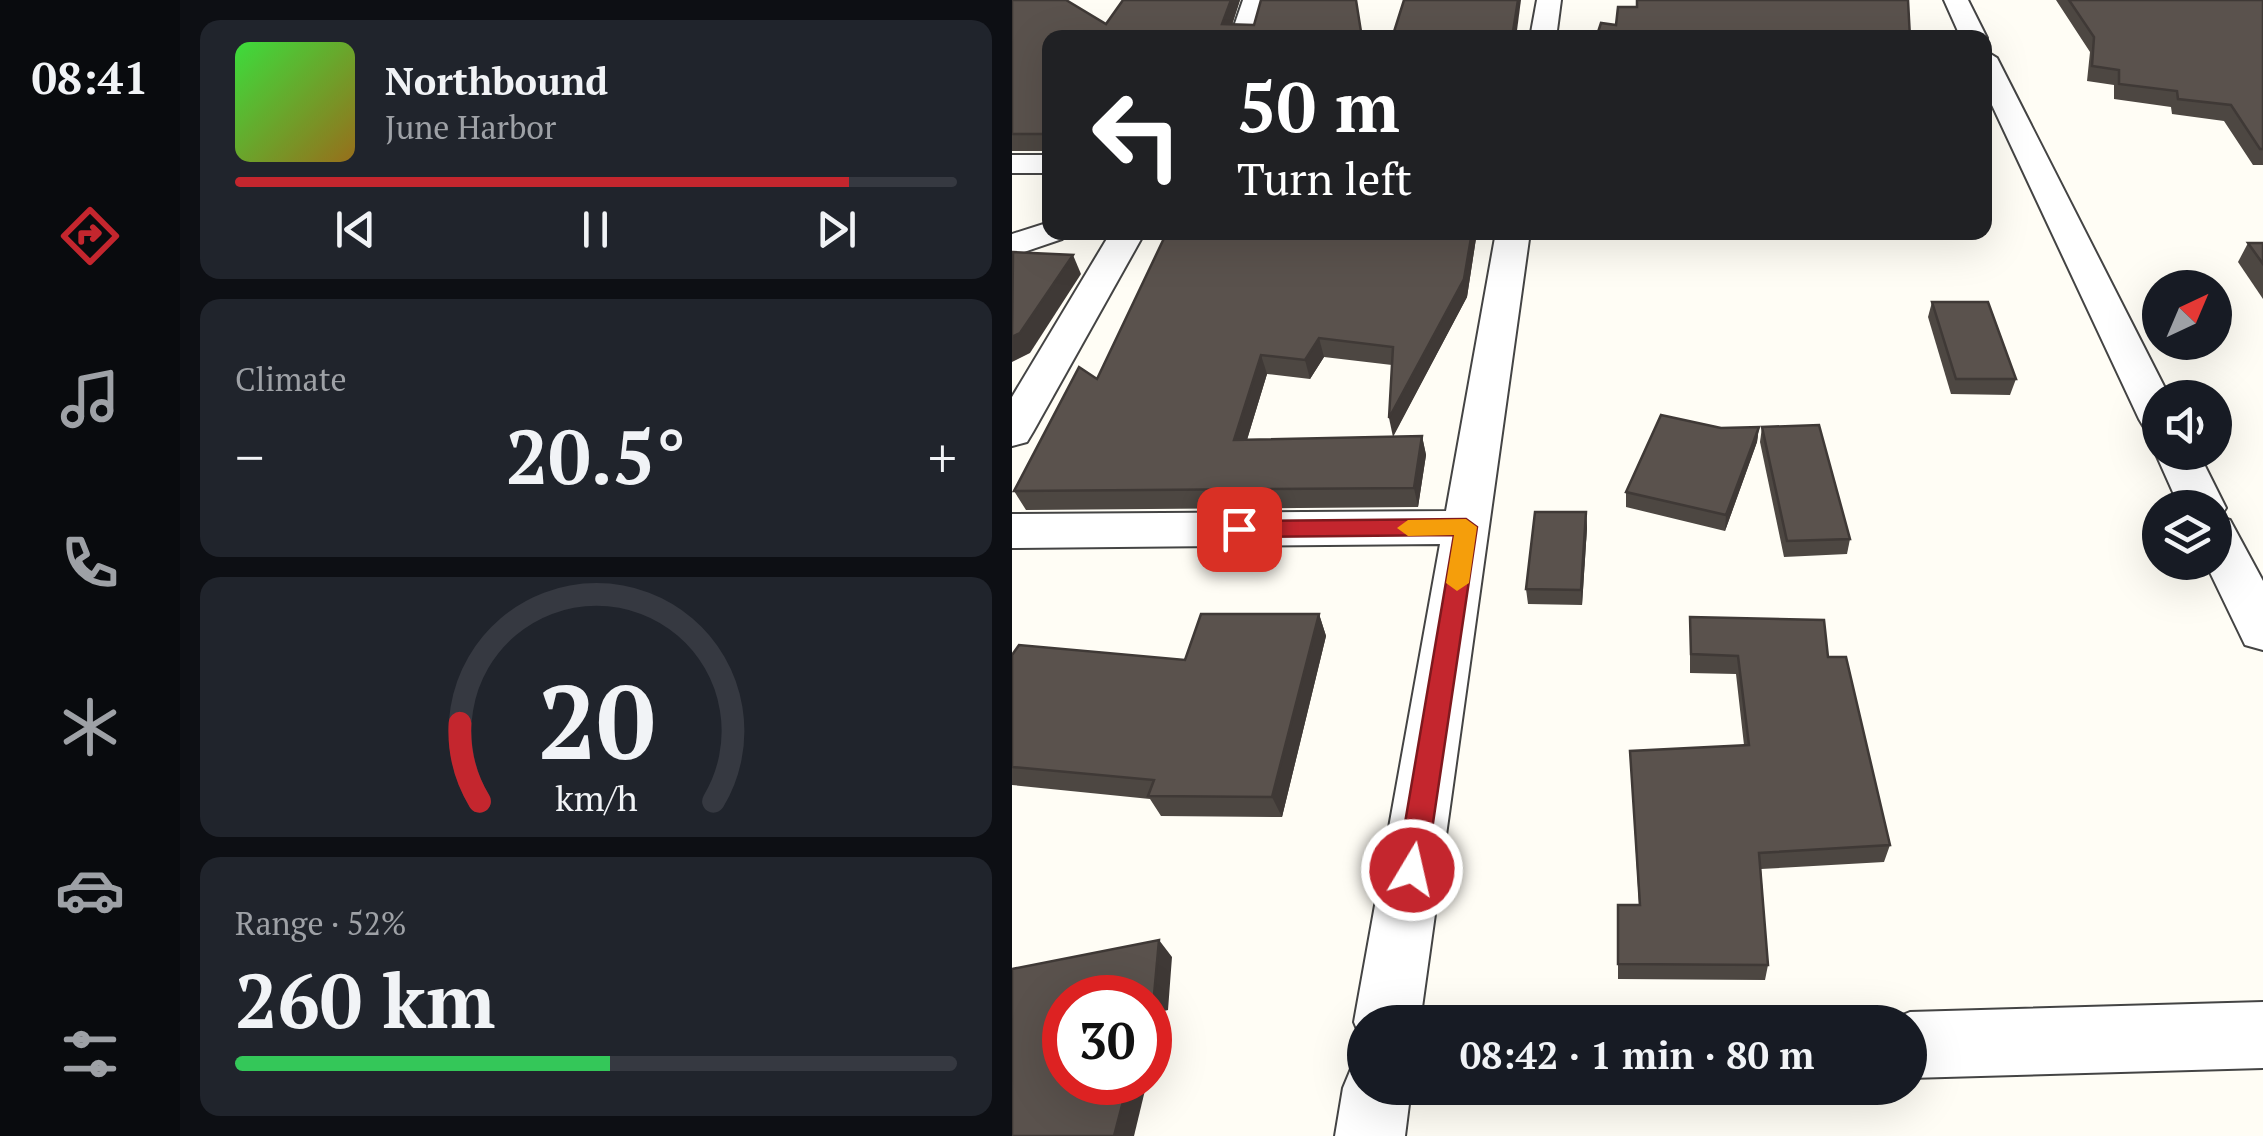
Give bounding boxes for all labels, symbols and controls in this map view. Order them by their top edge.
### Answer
text: 08:41 [31,47,149,107]
text: Northbound [385,56,608,106]
text: 50 m [1237,59,1400,152]
icon: left [1072,70,1202,200]
text: June Harbor [385,106,556,148]
text: Turn left [1237,148,1412,208]
icon: directions [55,201,125,271]
icon: previous [328,202,383,257]
icon: pause [568,202,623,257]
icon: next [809,202,864,257]
north arrow [2142,270,2232,360]
map controls [2142,270,2232,580]
text: Climate [235,358,347,400]
icon: music [55,364,125,434]
button: sound [2142,380,2232,470]
text: 20.5° [506,406,686,505]
text: − [235,420,264,493]
text: + [928,420,957,493]
pin [1197,487,1282,572]
button: layers [2142,490,2232,580]
icon: arrive [1212,502,1267,557]
icon: phone [55,528,125,598]
text: 20 [537,651,655,789]
icon: climate [55,692,125,762]
text: km/h [555,774,637,821]
position arrow [1360,818,1464,922]
icon: car [55,855,125,925]
text: Range · 52% [235,902,407,944]
text: 260 km [235,950,495,1049]
speed limit sign: 30 [1042,975,1172,1105]
icon: filters [55,1019,125,1089]
text: 08:42 · 1 min · 80 m [1460,1030,1814,1080]

